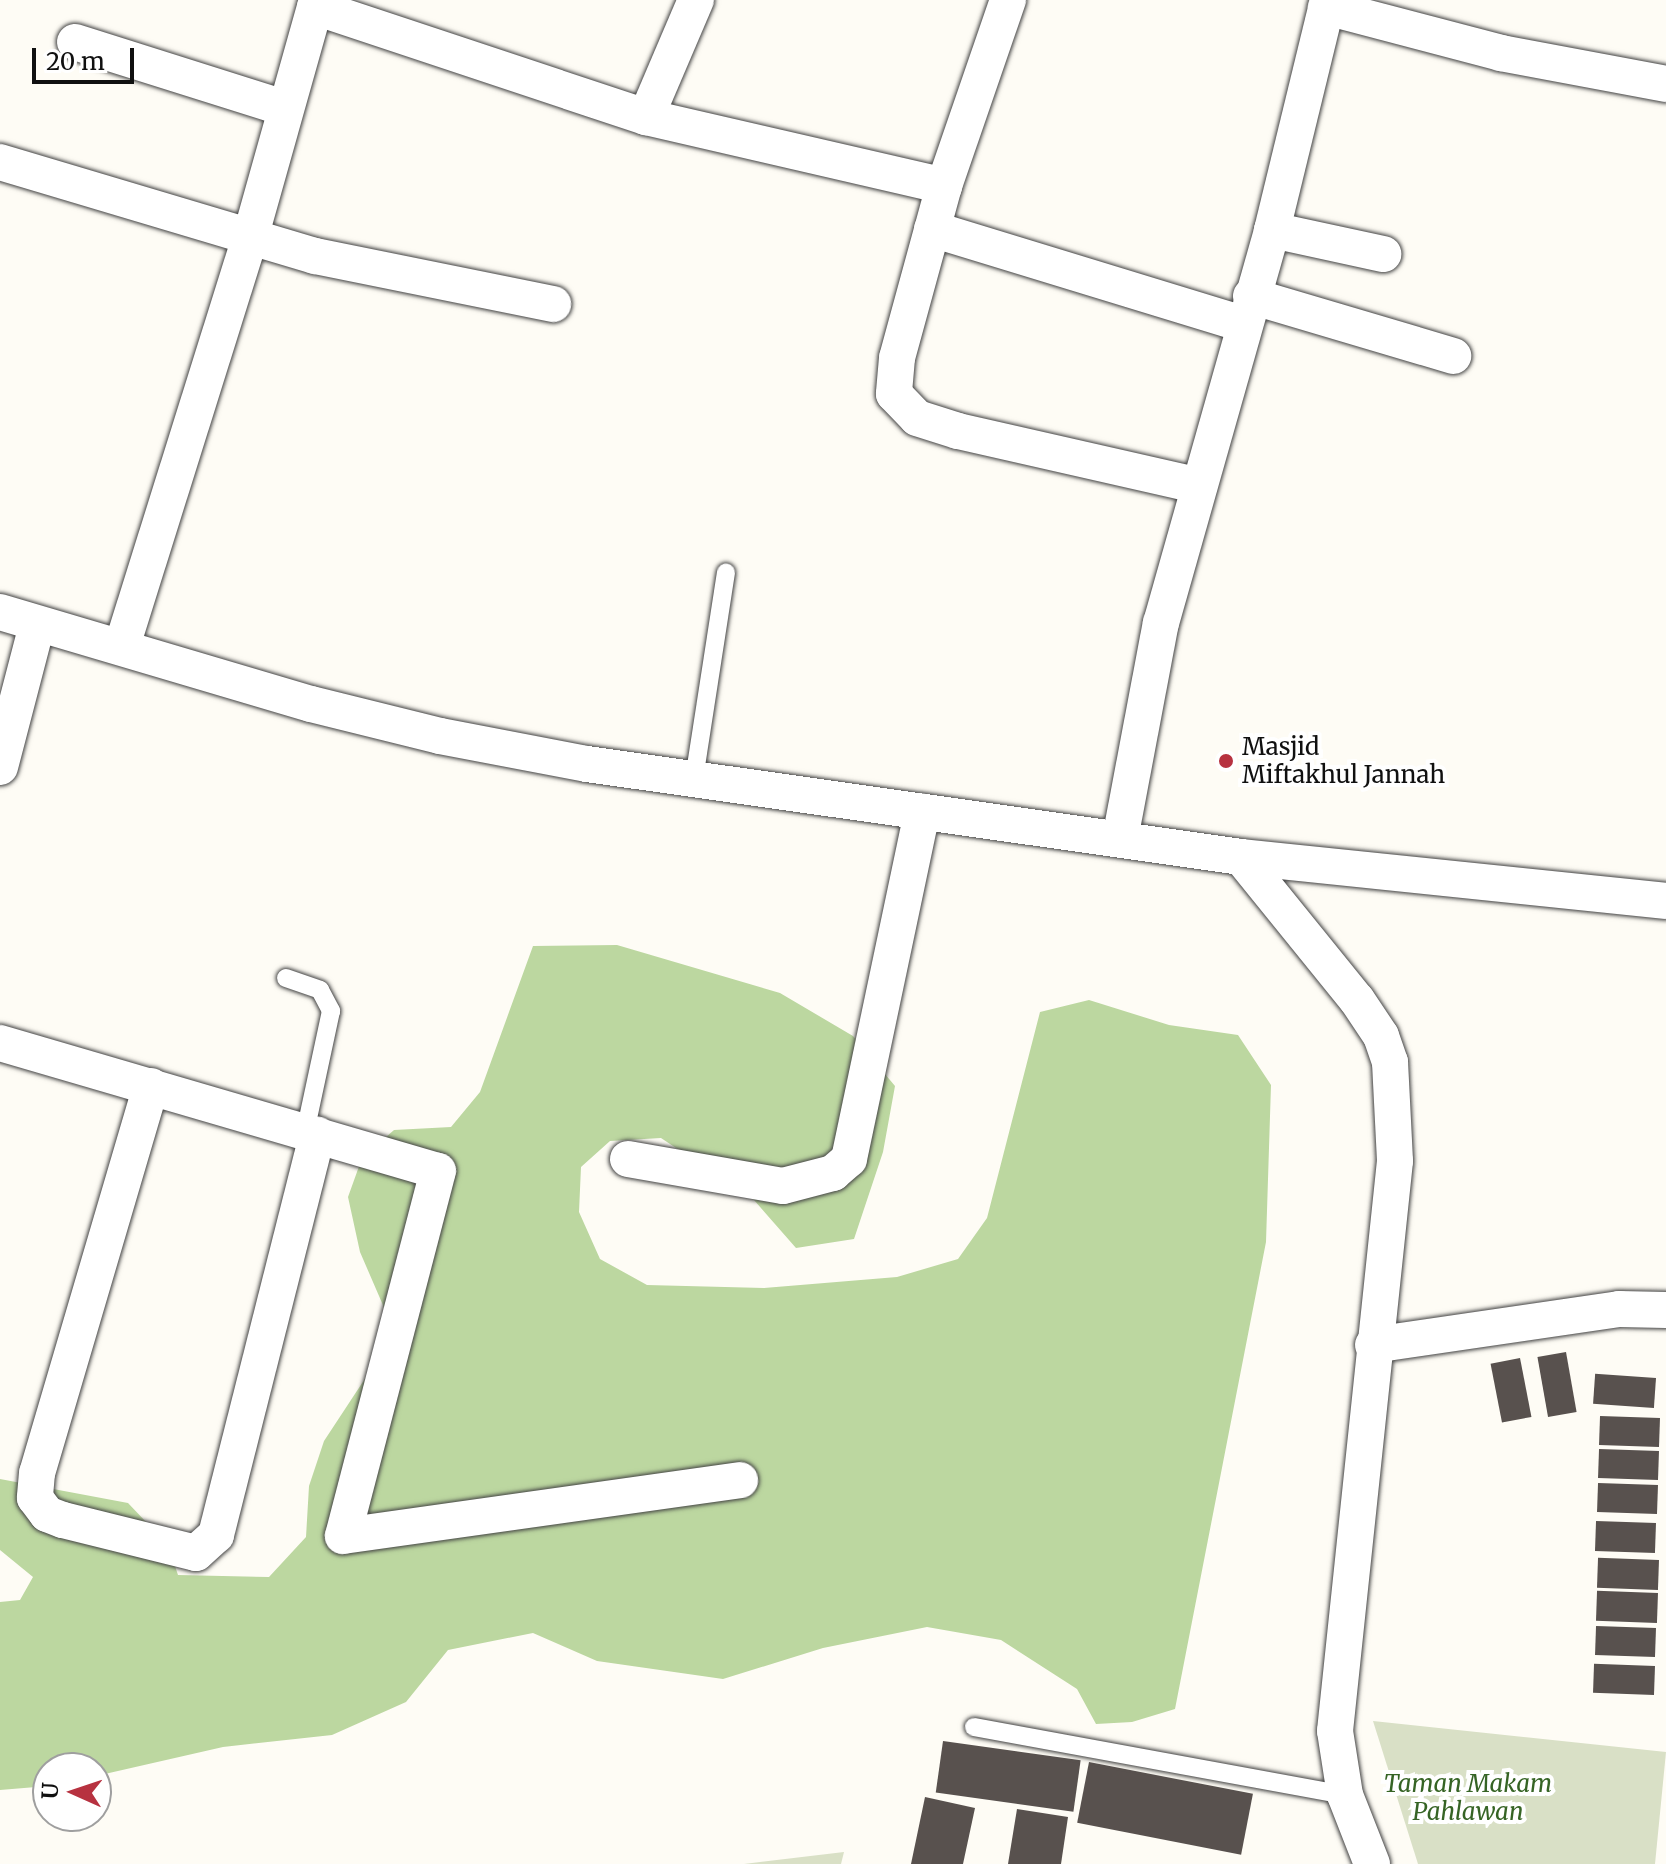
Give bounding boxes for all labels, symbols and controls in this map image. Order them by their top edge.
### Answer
scale bar [36,32,138,82]
text: 20 m [46,46,105,77]
place label: Masjid Miftakhul Jannah [1242,733,1445,789]
marker: Masjid Miftakhul Jannah [1217,752,1235,770]
north arrow [32,1752,112,1832]
park label: Taman Makam Pahlawan [1384,1770,1552,1826]
text: U [36,1782,64,1800]

